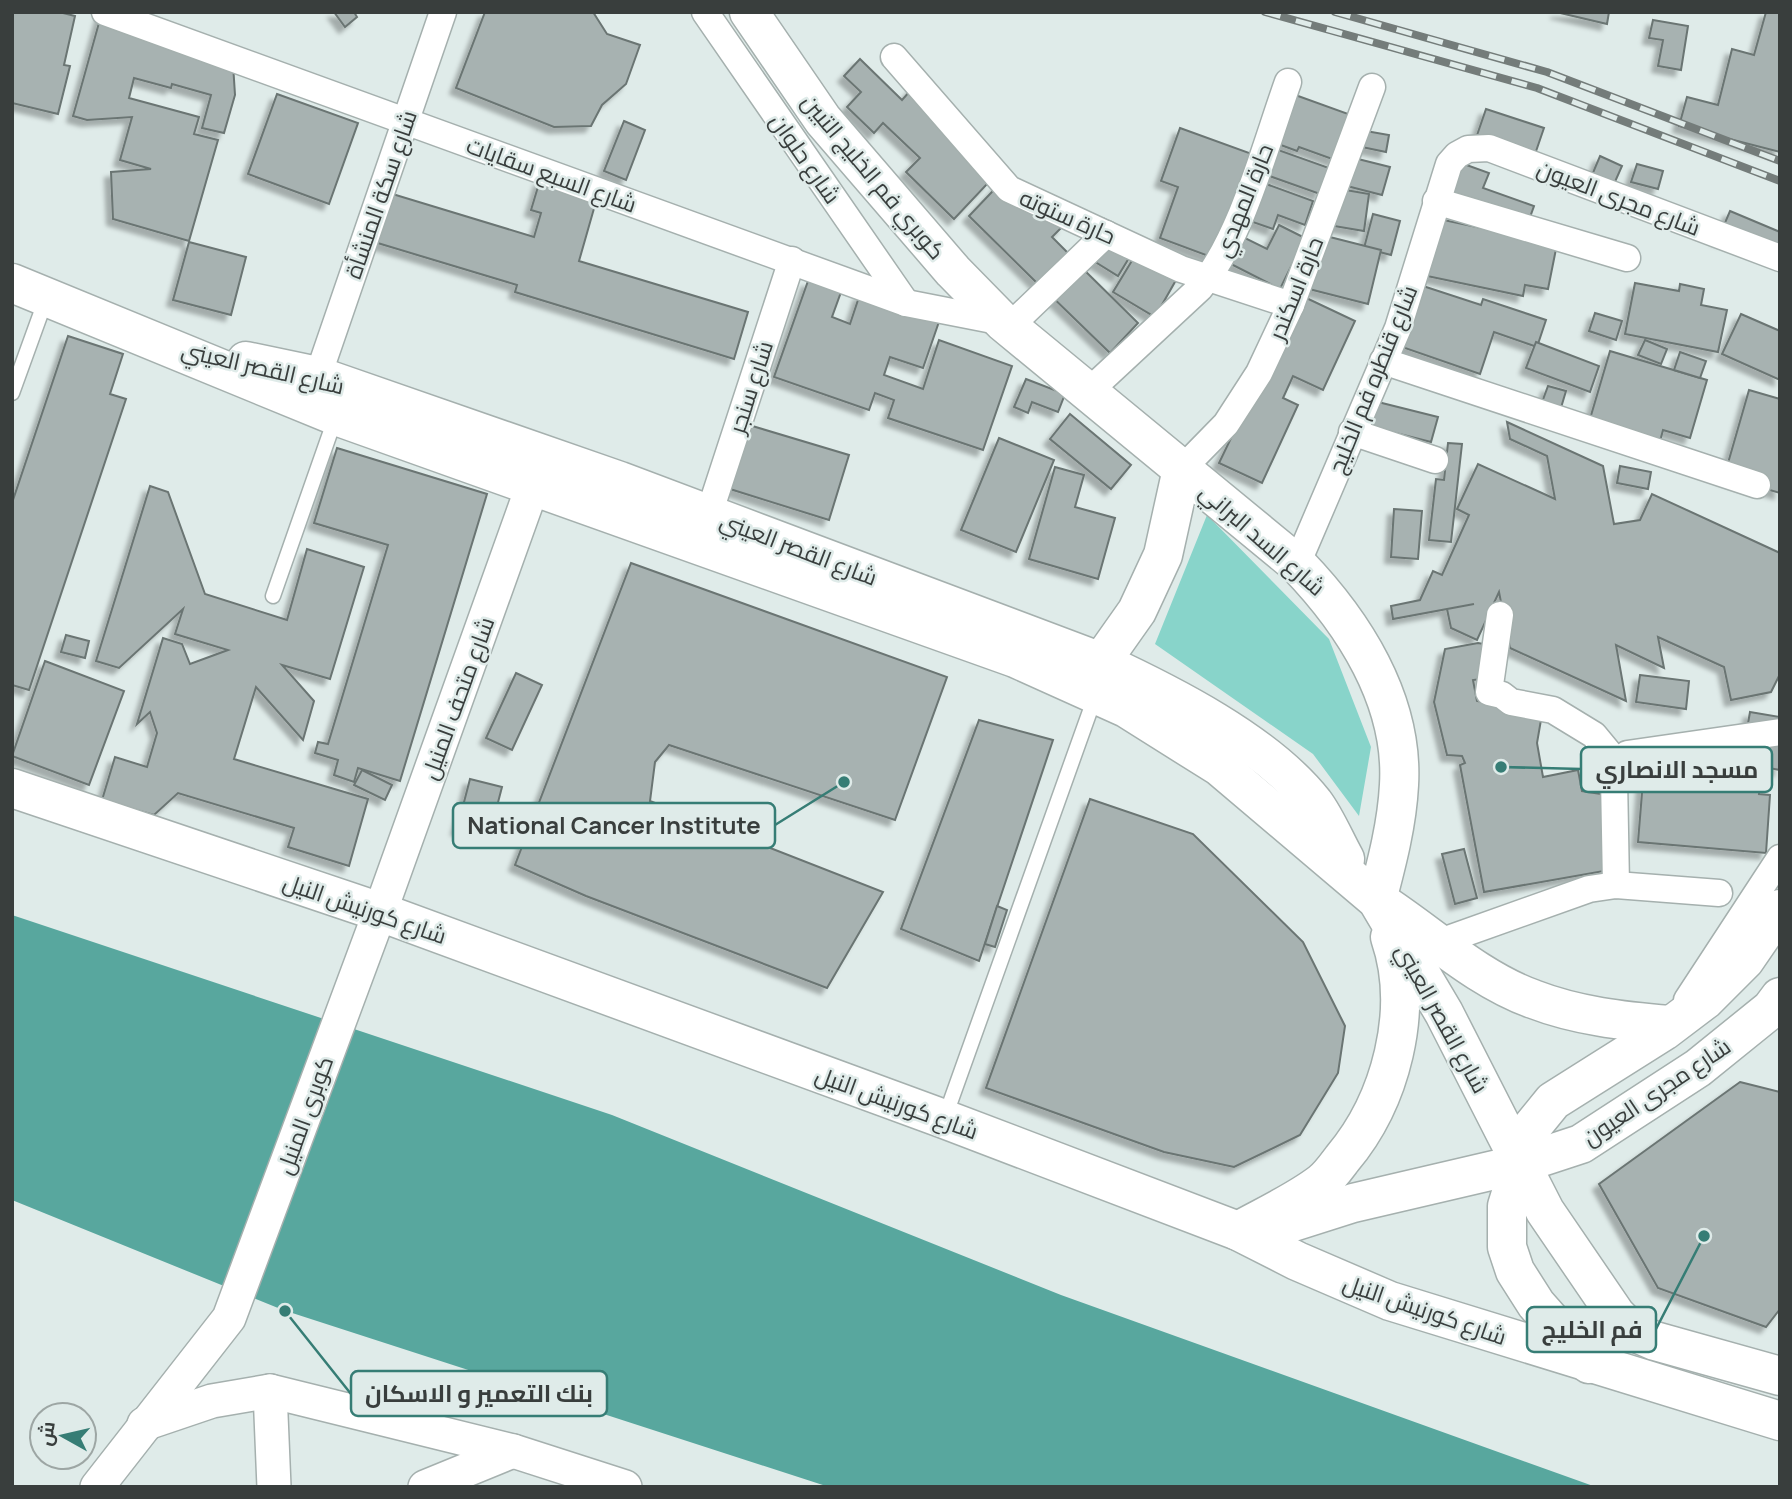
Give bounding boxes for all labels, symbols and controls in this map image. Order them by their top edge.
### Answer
street label: كوبري فم الخليج التبين [793,86,953,268]
street label: شارع سكة المنشأة [336,106,425,283]
street label: شارع حلوان [762,106,849,210]
street label: شارع السبع سقايات [462,128,642,221]
street label: حارة المهدي [1206,138,1283,263]
street label: شارع مجرى العيون [1532,151,1705,244]
street label: حارة ستوته [1015,181,1121,251]
street label: حارة اسكندر [1259,231,1330,346]
street label: شارع قنطره فم الخليج [1320,280,1425,478]
street label: شارع القصر العيني [178,333,348,404]
street label: شارع سنجر [719,337,781,440]
street label: شارع السد البراني [1191,475,1333,605]
street label: شارع القصر العيني [715,503,882,596]
street label: شارع متحف المنيل [413,612,502,784]
callout: مسجد الانصاري [1581,747,1772,792]
text: مسجد الانصاري [1596,752,1758,789]
callout: National Cancer Institute [453,803,775,848]
text: National Cancer Institute [467,808,761,841]
street label: شارع كورنيش النيل [279,865,451,952]
street label: شارع القصر العيني [1386,938,1497,1100]
street label: شارع مجرى العيون [1576,1030,1737,1153]
street label: كوبرى المنيل [268,1051,340,1179]
street label: شارع كورنيش النيل [811,1058,983,1147]
street label: شارع كورنيش النيل [1339,1266,1511,1353]
callout: فم الخليج [1527,1307,1656,1352]
text: فم الخليج [1541,1312,1643,1346]
callout: بنك التعمير و الاسكان [351,1371,607,1416]
text: بنك التعمير و الاسكان [365,1376,593,1409]
north arrow [28,1401,98,1471]
text: ش [32,1420,61,1448]

